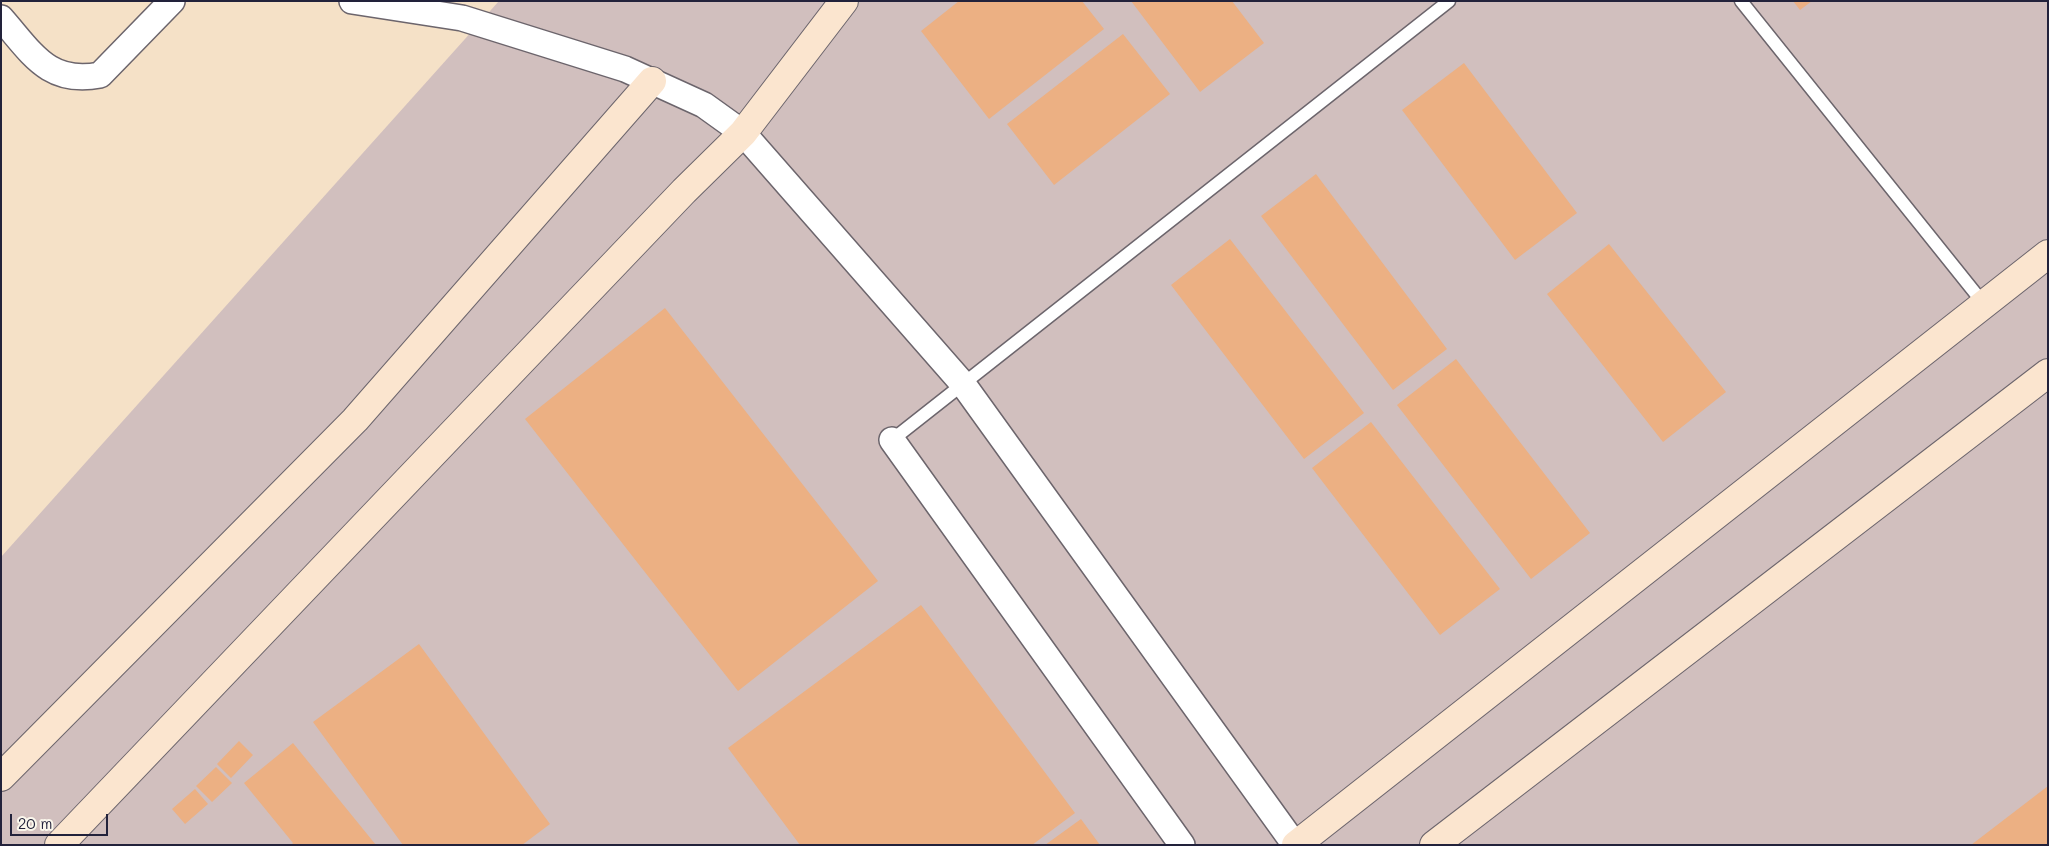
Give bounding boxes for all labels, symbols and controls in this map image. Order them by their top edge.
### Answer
scale bar [12,804,110,836]
text: 20 m [18,813,52,833]

